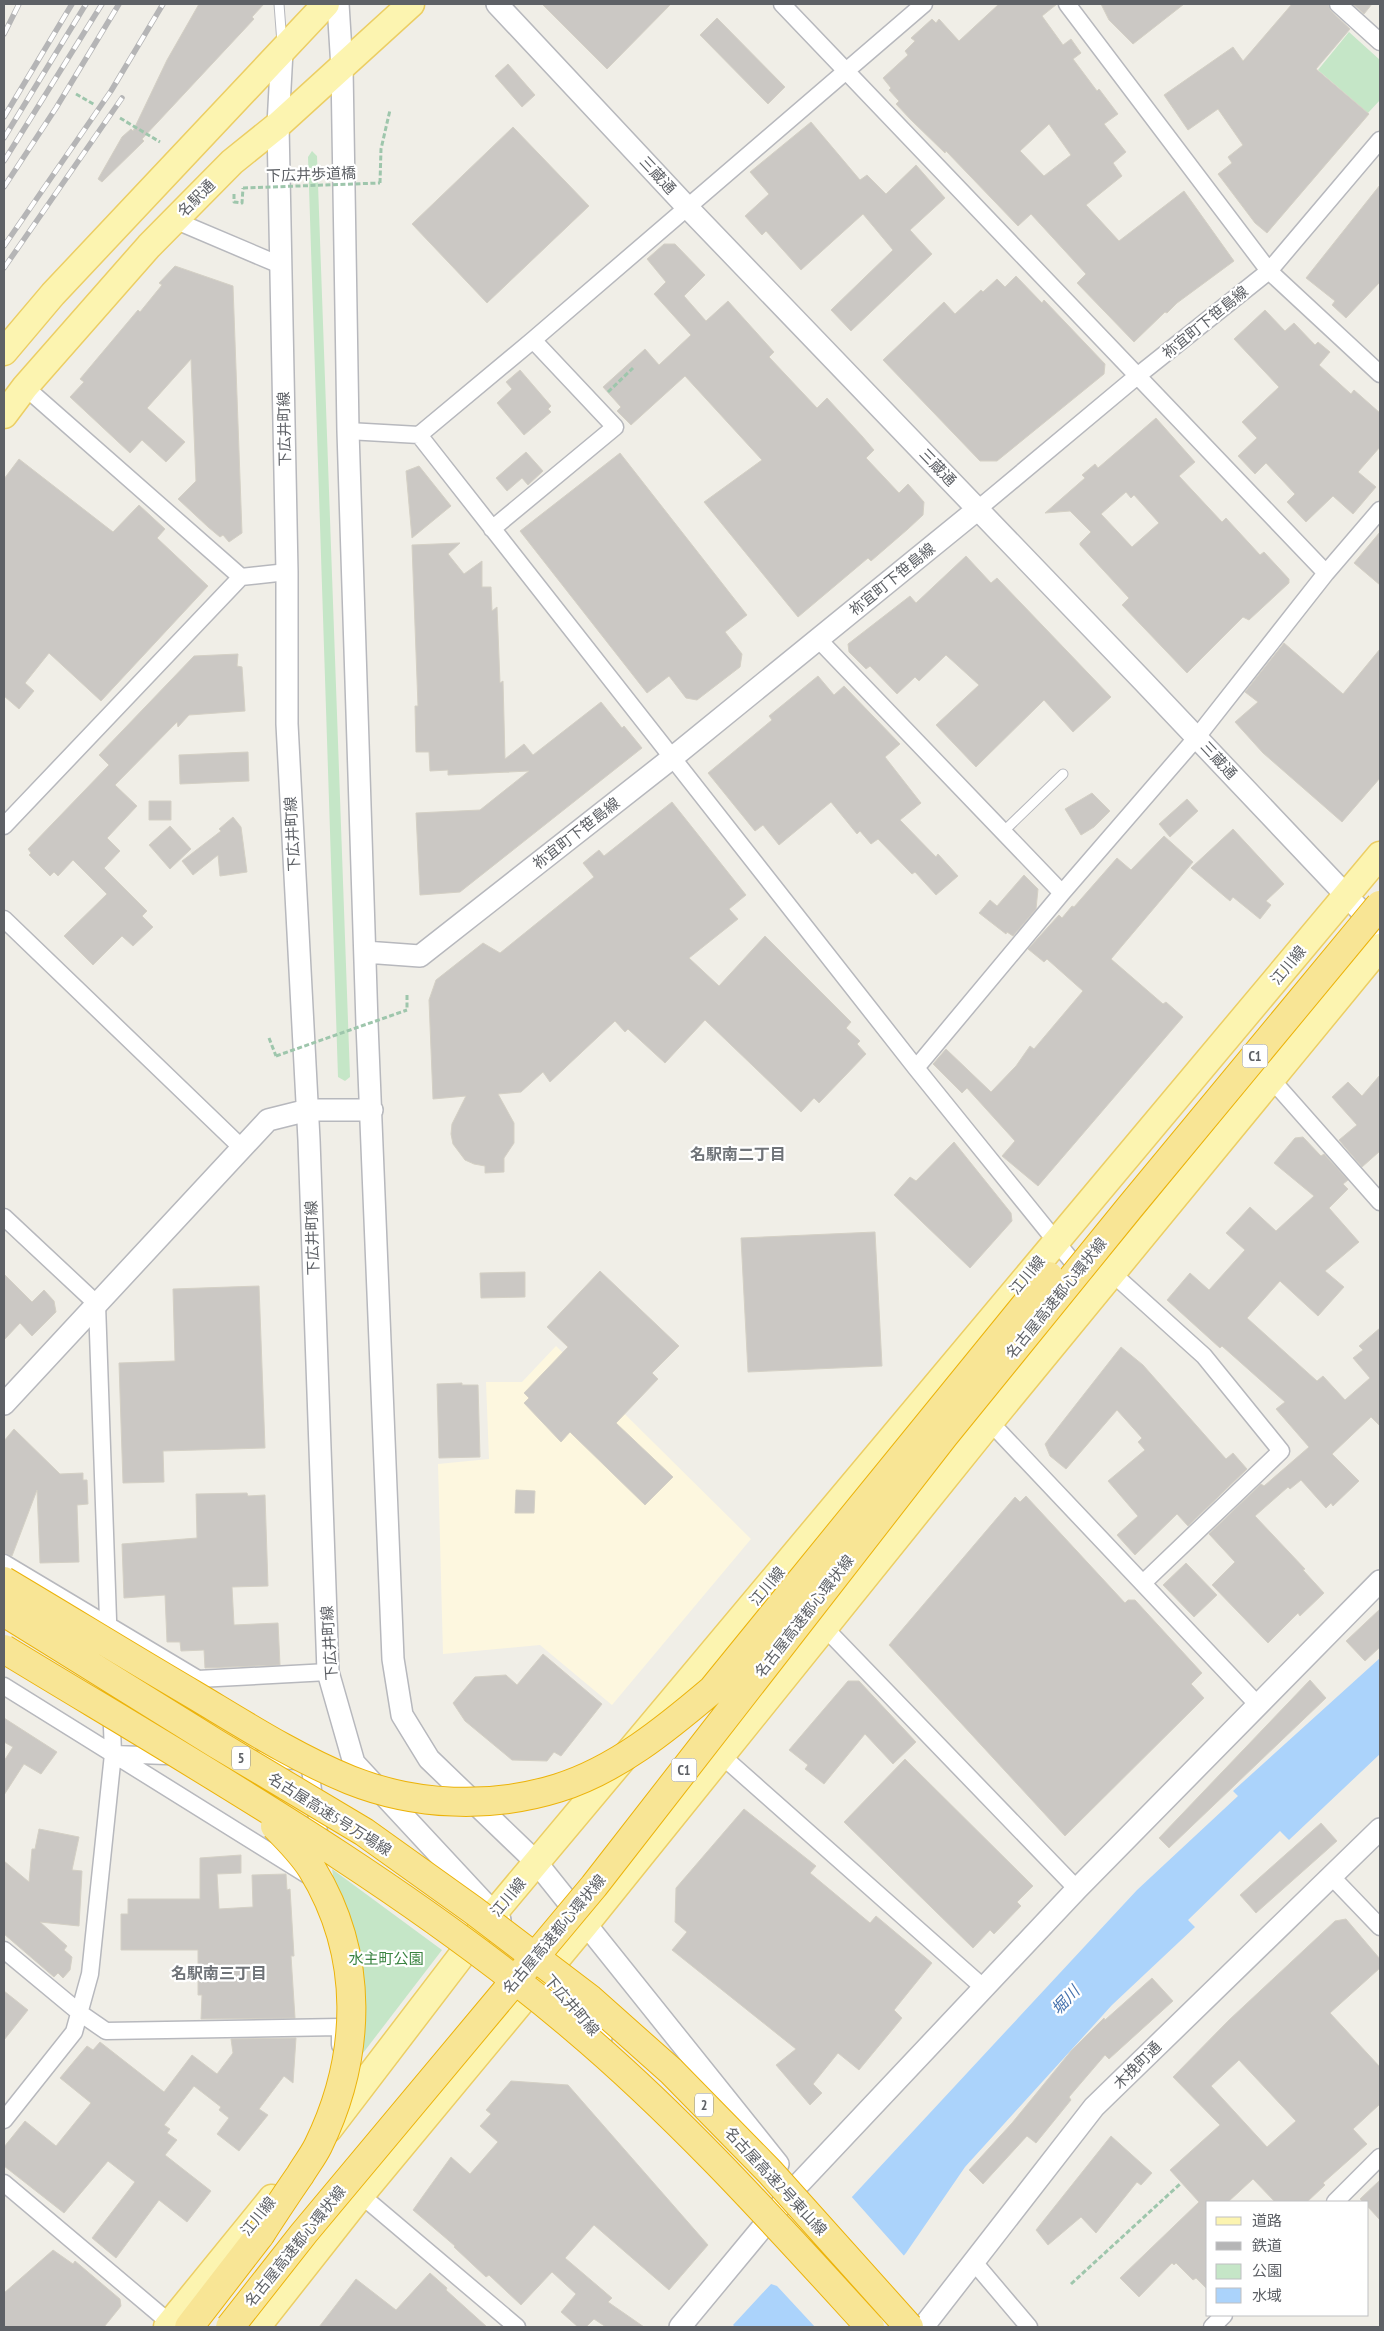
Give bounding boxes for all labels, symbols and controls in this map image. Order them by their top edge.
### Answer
street label: 三蔵通 [636,152,680,198]
street label: 下広井歩道橋 [266,163,356,185]
street label: 名駅通 [173,175,219,221]
street label: 祢宜町下笹島線 [1158,282,1252,362]
street label: 下広井町線 [274,391,294,467]
street label: 三蔵通 [916,444,960,490]
street label: 祢宜町下笹島線 [845,539,939,619]
street label: 三蔵通 [1197,737,1241,783]
street label: 祢宜町下笹島線 [529,793,623,873]
street label: 下広井町線 [281,796,303,872]
street label: 江川線 [1266,942,1310,988]
road number: C1 [1242,1044,1268,1068]
district label: 名駅南二丁目 [690,1144,786,1164]
street label: 下広井町線 [301,1200,323,1276]
street label: 名古屋高速都心環状線 [1001,1234,1111,1362]
street label: 江川線 [1005,1252,1049,1298]
street label: 名古屋高速都心環状線 [750,1551,858,1681]
street label: 江川線 [745,1563,789,1609]
street label: 下広井町線 [317,1605,341,1681]
road number: 5 [232,1746,250,1770]
road number: C1 [672,1758,696,1782]
street label: 名古屋高速5号万場線 [265,1768,395,1860]
street label: 名古屋高速都心環状線 [499,1870,609,1998]
street label: 江川線 [486,1874,530,1920]
park label: 水主町公園 [348,1949,424,1968]
district label: 名駅南三丁目 [171,1963,267,1983]
street label: 下広井町線 [540,1970,604,2040]
water label: 堀川 [1047,1980,1085,2019]
street label: 木挽町通 [1109,2037,1165,2093]
road number: 2 [695,2094,713,2116]
street label: 名古屋高速2号東山線 [721,2123,831,2239]
street label: 名古屋高速都心環状線 [240,2182,350,2310]
street label: 江川線 [236,2193,280,2239]
legend [1206,2201,1369,2316]
text: 道路 [1252,2211,1282,2230]
text: 鉄道 [1252,2236,1282,2255]
text: 公園 [1252,2261,1282,2280]
text: 水域 [1252,2286,1282,2305]

